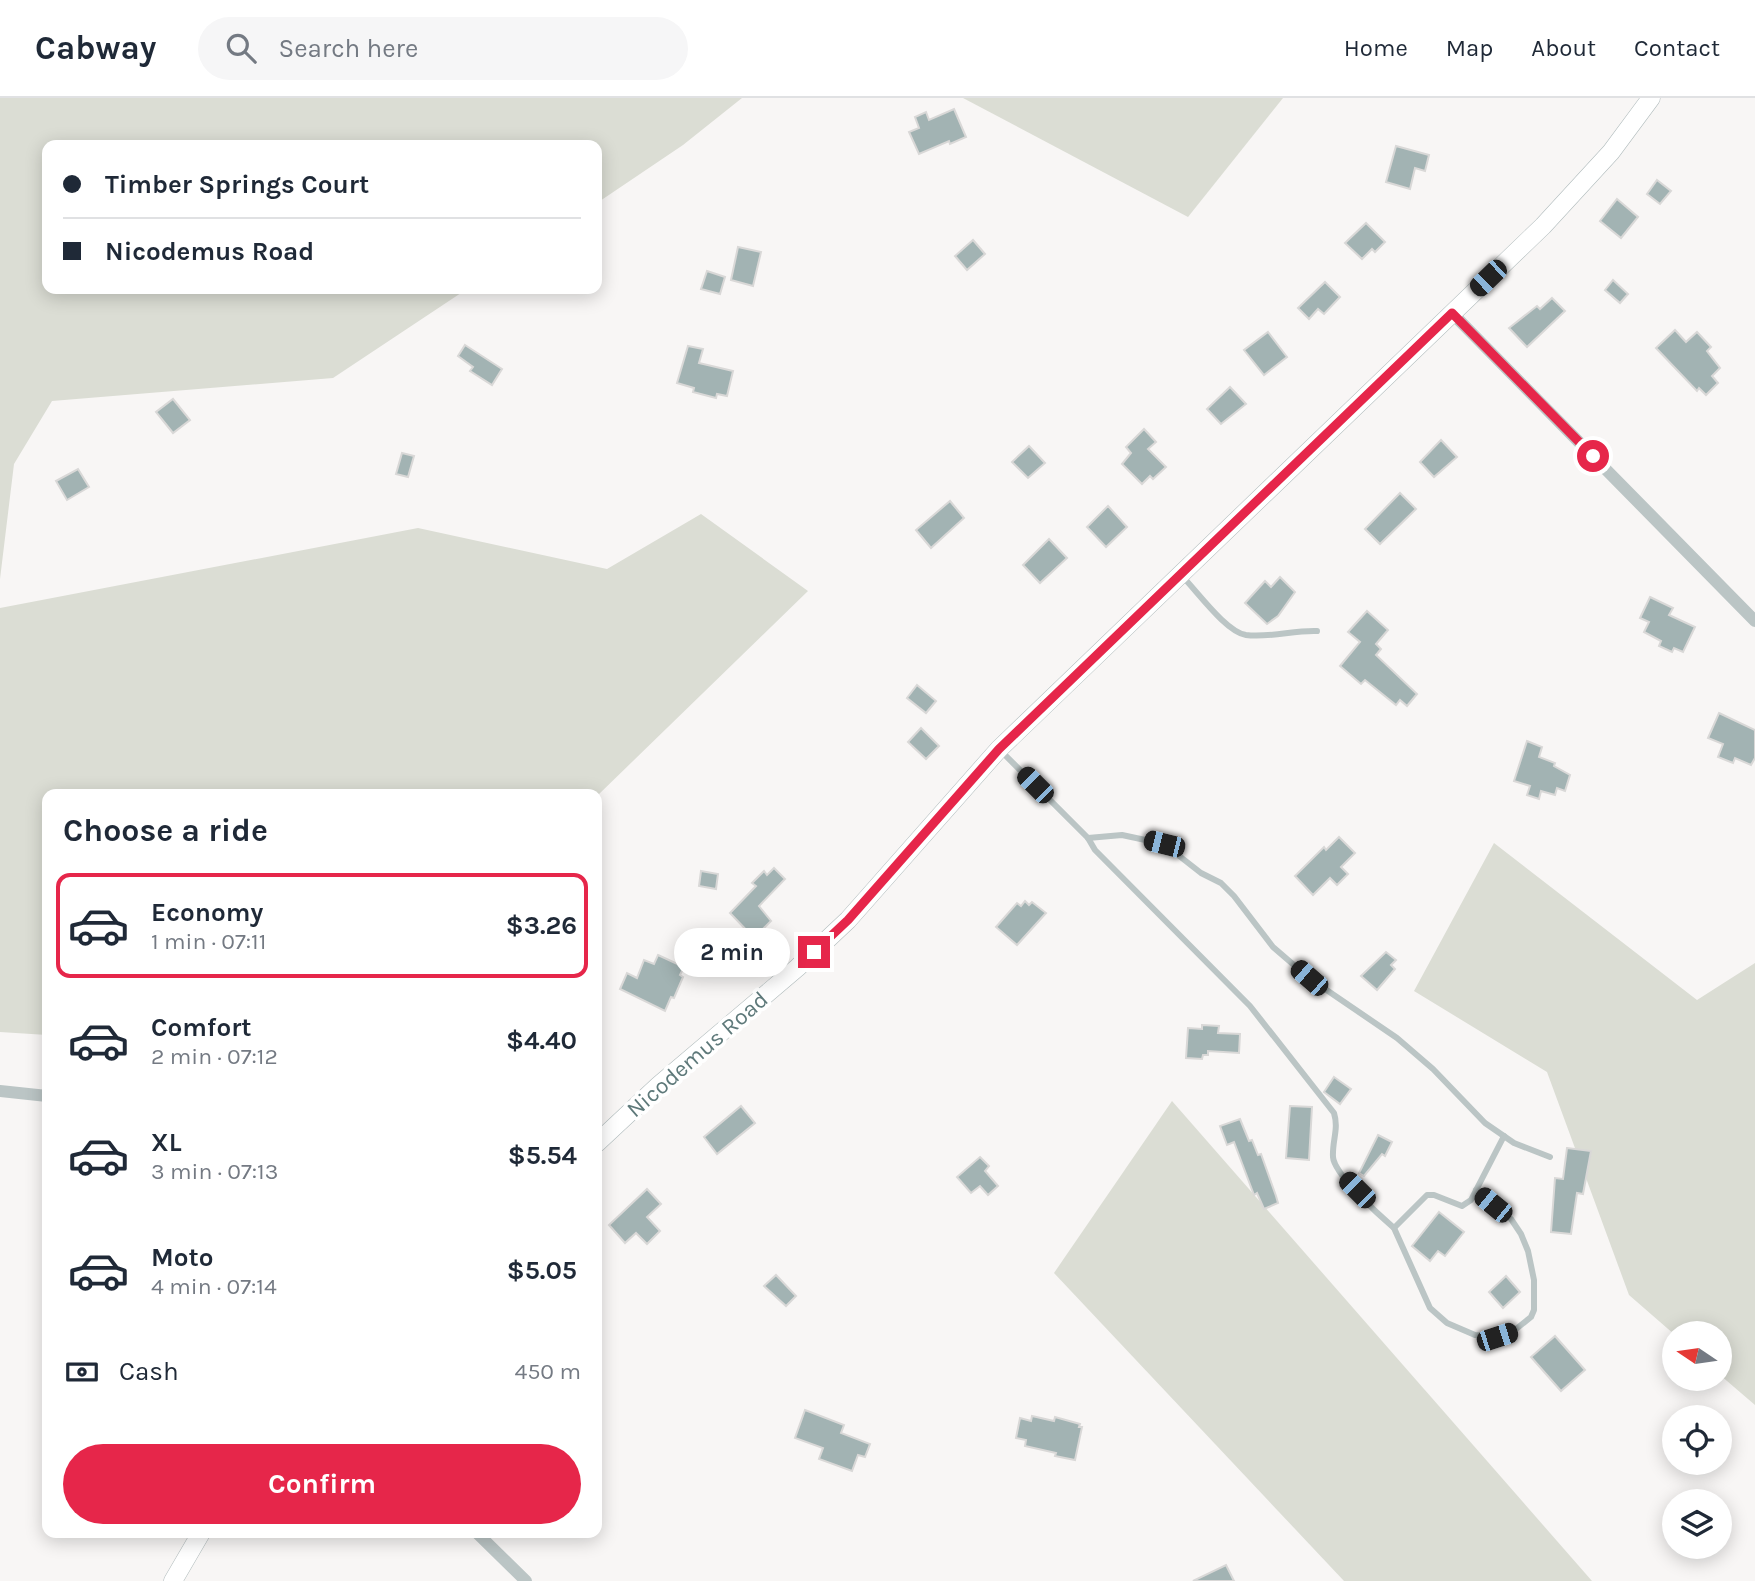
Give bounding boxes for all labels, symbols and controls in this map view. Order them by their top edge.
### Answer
search box [198,17,688,80]
text: Cabway [35,29,156,67]
icon: search [222,29,260,67]
text: Search here [278,33,418,64]
text: Home [1344,34,1408,62]
text: Map [1446,34,1493,62]
text: About [1531,34,1596,62]
text: Contact [1634,34,1720,62]
text: Timber Springs Court [105,169,369,200]
text: Nicodemus Road [105,236,314,267]
car [1466,256,1511,300]
route start [1577,440,1609,472]
car [1013,763,1058,807]
text: Choose a ride [63,812,268,849]
car [1142,829,1187,859]
icon: car [67,894,130,957]
text: Economy [151,897,263,928]
text: $3.26 [506,910,577,941]
text: 1 min · 07:11 [151,928,266,955]
callout: 2 min [674,928,790,976]
route end [798,936,830,968]
text: 2 min [700,939,764,966]
car [1287,956,1332,1000]
street label: Nicodemus Road [621,986,774,1123]
icon: car [67,1009,130,1072]
text: Comfort [151,1012,252,1043]
text: $4.40 [506,1025,577,1056]
text: 2 min · 07:12 [151,1043,278,1070]
icon: car [67,1124,130,1187]
text: XL [151,1127,182,1158]
text: $5.54 [508,1140,577,1171]
text: 3 min · 07:13 [151,1158,278,1185]
car [1335,1168,1380,1212]
car [1471,1184,1516,1226]
icon: car [67,1239,130,1302]
text: Moto [151,1242,213,1273]
text: $5.05 [507,1255,577,1286]
text: 4 min · 07:14 [151,1273,277,1300]
car [1474,1321,1521,1353]
north arrow [1662,1321,1732,1391]
map controls [1662,1321,1732,1559]
icon: cash [63,1353,101,1391]
text: Cash [119,1356,179,1387]
text: 450 m [515,1358,581,1385]
button: locate [1662,1405,1732,1475]
button: Confirm [63,1444,581,1524]
button: layers [1662,1489,1732,1559]

